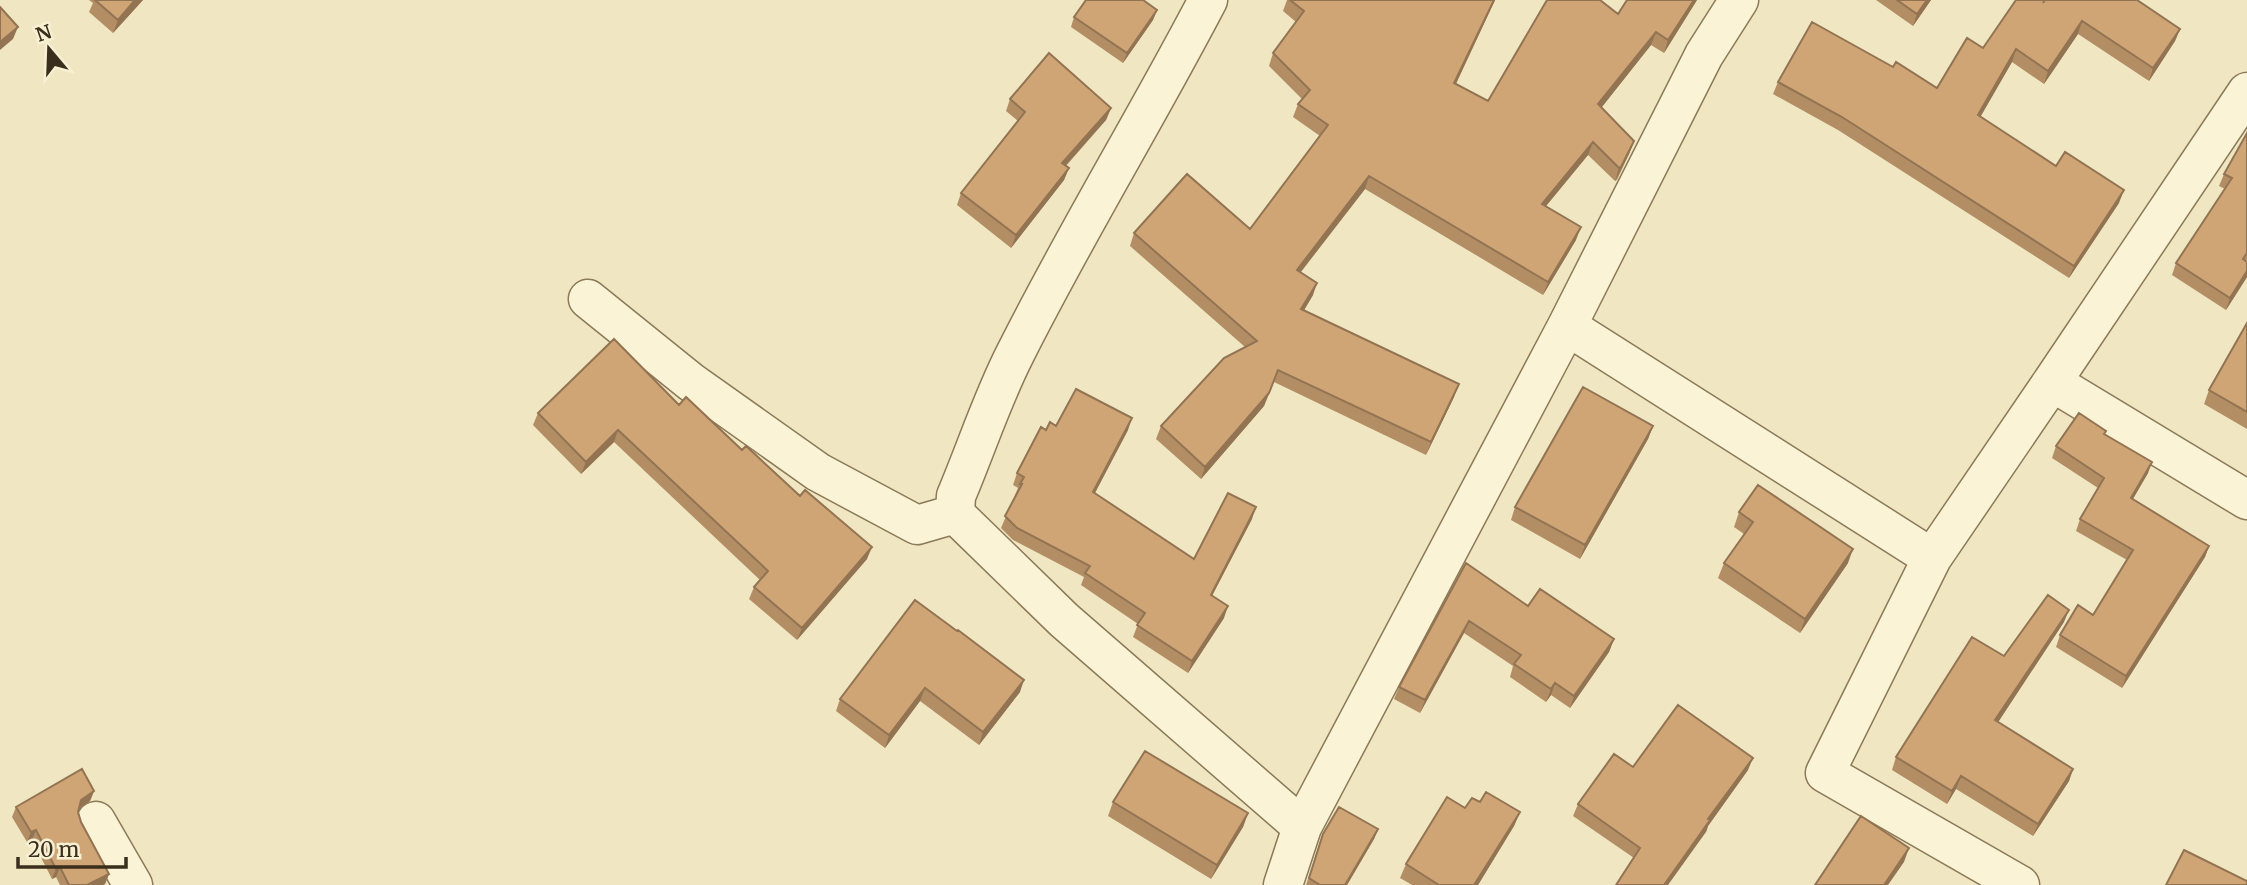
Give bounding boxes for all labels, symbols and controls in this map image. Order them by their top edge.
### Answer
north arrow [14,14,84,84]
text: N [32,19,54,47]
scale bar [18,826,126,870]
text: 20 m [28,836,80,863]

